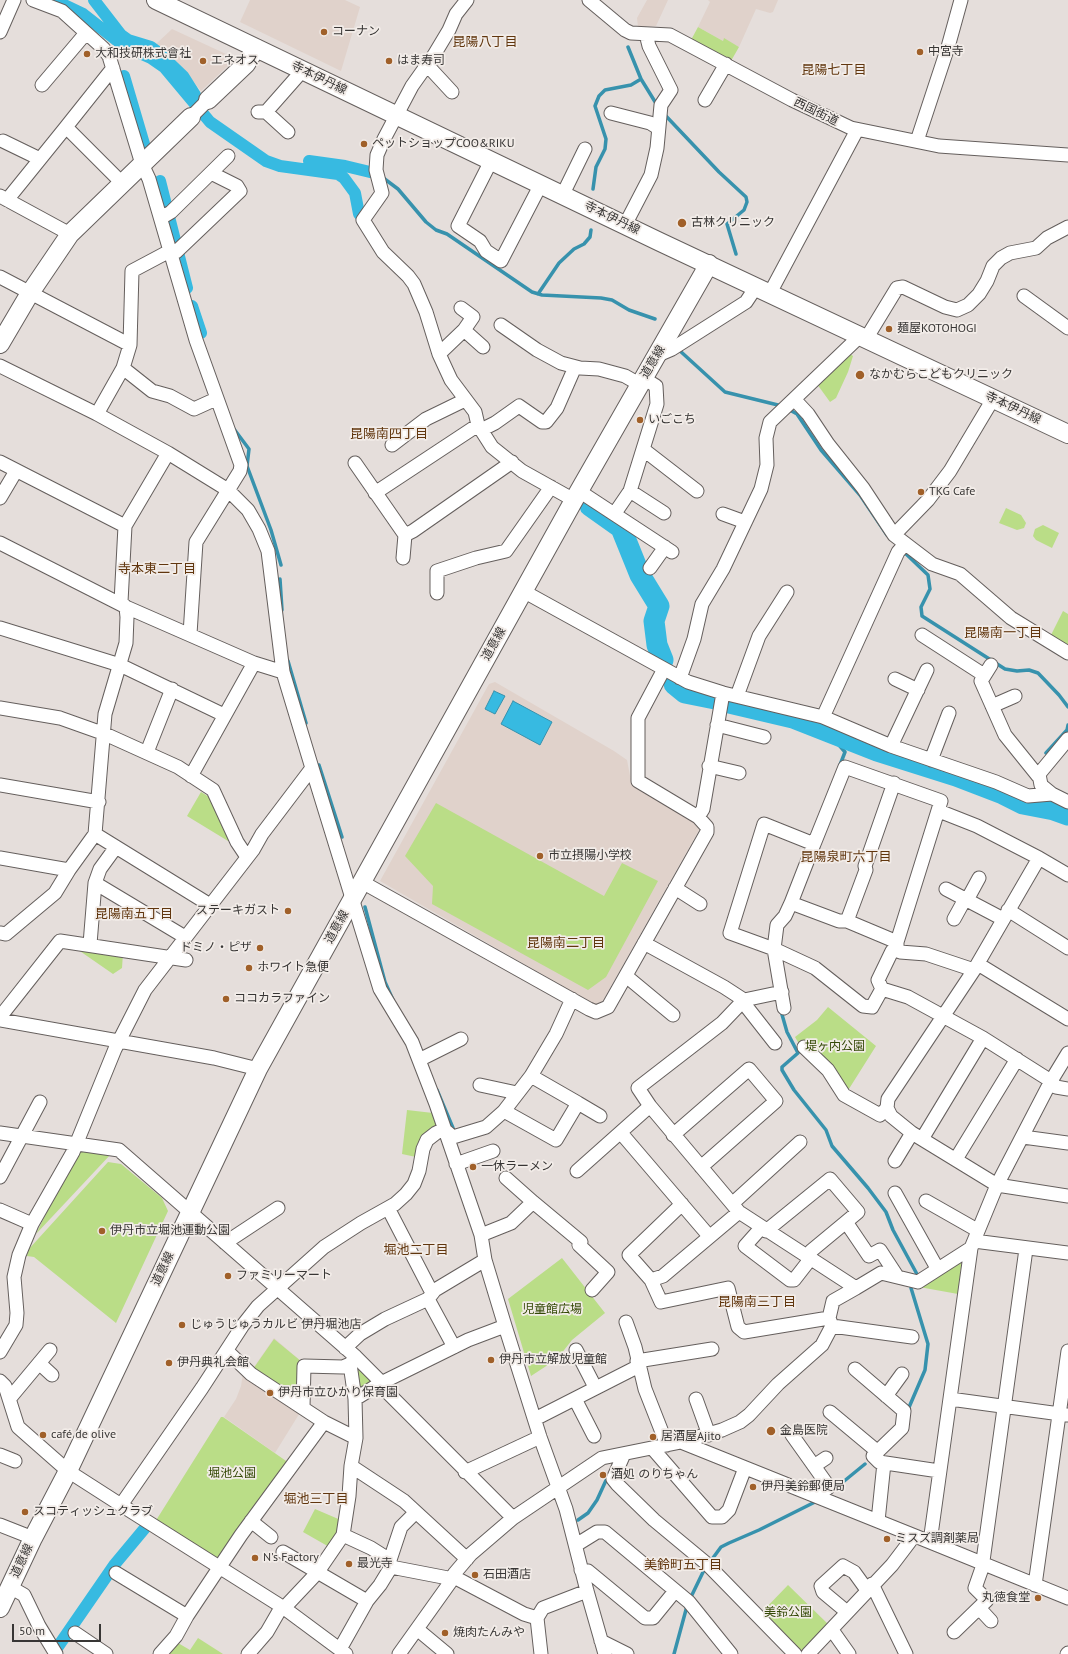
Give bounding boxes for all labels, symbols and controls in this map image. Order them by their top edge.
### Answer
place label: コーナン [332,25,380,39]
marker: コーナン [319,27,329,37]
district label: 昆陽八丁目 [453,34,517,50]
place label: 中宮寺 [928,45,964,59]
place label: 大和技研株式會社 [95,47,191,61]
marker: 中宮寺 [915,47,925,57]
marker: 大和技研株式會社 [82,49,92,59]
place label: エネオス [211,54,259,68]
place label: はま寿司 [397,54,445,68]
marker: エネオス [198,56,208,66]
marker: はま寿司 [384,56,394,66]
street label: 寺本伊丹線 [289,58,349,98]
district label: 昆陽七丁目 [802,62,866,78]
street label: 西国街道 [791,95,841,129]
place label: ペットショップCOO&RIKU [372,137,514,151]
marker: ペットショップCOO&RIKU [359,139,369,149]
street label: 寺本伊丹線 [582,198,642,238]
place label: 古林クリニック [691,216,775,230]
marker: 古林クリニック [676,217,688,229]
place label: 麺屋KOTOHOGI [897,322,977,336]
marker: 麺屋KOTOHOGI [884,324,894,334]
street label: 道意線 [638,343,668,381]
place label: なかむらこどもクリニック [869,368,1013,382]
marker: なかむらこどもクリニック [854,369,866,381]
street label: 寺本伊丹線 [983,389,1043,427]
place label: いごこち [648,413,696,427]
marker: いごこち [635,415,645,425]
district label: 昆陽南四丁目 [350,426,428,442]
place label: TKG Cafe [929,485,975,499]
marker: TKG Cafe [916,487,926,497]
district label: 寺本東二丁目 [118,561,196,577]
street label: 道意線 [479,625,509,663]
district label: 昆陽南一丁目 [964,625,1042,641]
place label: 市立摂陽小学校 [548,849,632,863]
district label: 昆陽泉町六丁目 [801,849,891,865]
marker: 市立摂陽小学校 [535,851,545,861]
place label: ステーキガスト [196,904,280,918]
district label: 昆陽南五丁目 [95,906,173,922]
marker: ステーキガスト [283,906,293,916]
street label: 道意線 [322,908,352,946]
district label: 昆陽南二丁目 [527,935,605,951]
place label: ドミノ・ピザ [180,941,252,955]
marker: ドミノ・ピザ [255,943,265,953]
place label: ホワイト急便 [257,961,329,975]
marker: ホワイト急便 [244,963,254,973]
place label: ココカラファイン [234,992,330,1006]
marker: ココカラファイン [221,994,231,1004]
park label: 堤ヶ内公園 [805,1040,865,1054]
place label: 一休ラーメン [481,1160,553,1174]
marker: 一休ラーメン [468,1162,478,1172]
place label: 伊丹市立堀池運動公園 [110,1224,230,1238]
marker: 伊丹市立堀池運動公園 [97,1226,107,1236]
district label: 堀池二丁目 [384,1242,448,1258]
street label: 道意線 [149,1250,177,1288]
place label: ファミリーマート [236,1269,332,1283]
marker: ファミリーマート [223,1271,233,1281]
district label: 昆陽南三丁目 [718,1294,796,1310]
park label: 児童館広場 [522,1303,582,1317]
place label: じゅうじゅうカルビ 伊丹堀池店 [190,1318,361,1332]
marker: じゅうじゅうカルビ 伊丹堀池店 [177,1320,187,1330]
place label: 伊丹市立解放児童館 [499,1353,607,1367]
marker: 伊丹市立解放児童館 [486,1355,496,1365]
place label: 伊丹典礼会館 [177,1356,249,1370]
marker: 伊丹典礼会館 [164,1358,174,1368]
place label: 伊丹市立ひかり保育園 [278,1386,398,1400]
marker: 伊丹市立ひかり保育園 [265,1388,275,1398]
place label: 金島医院 [780,1424,828,1438]
marker: 金島医院 [765,1425,777,1437]
place label: café de olive [51,1428,116,1442]
marker: café de olive [38,1430,48,1440]
place label: 居酒屋Ajito [661,1430,721,1444]
marker: 居酒屋Ajito [648,1432,658,1442]
park label: 堀池公園 [208,1467,256,1481]
place label: 酒処 のりちゃん [611,1468,698,1482]
marker: 酒処 のりちゃん [598,1470,608,1480]
place label: 伊丹美鈴郵便局 [761,1480,845,1494]
marker: 伊丹美鈴郵便局 [748,1482,758,1492]
district label: 堀池三丁目 [284,1491,348,1507]
place label: スコティッシュクラブ [33,1505,153,1519]
marker: スコティッシュクラブ [20,1507,30,1517]
place label: ミスズ調剤薬局 [895,1532,979,1546]
marker: ミスズ調剤薬局 [882,1534,892,1544]
street label: 道意線 [8,1542,36,1580]
place label: N's Factory [263,1551,319,1565]
marker: N's Factory [250,1553,260,1563]
place label: 最光寺 [357,1557,393,1571]
district label: 美鈴町五丁目 [644,1557,722,1573]
marker: 最光寺 [344,1559,354,1569]
place label: 石田酒店 [483,1568,531,1582]
marker: 石田酒店 [470,1570,480,1580]
place label: 丸徳食堂 [982,1591,1030,1605]
marker: 丸徳食堂 [1033,1593,1043,1603]
park label: 美鈴公園 [764,1606,812,1620]
scale bar [14,1616,103,1642]
text: 50 m [19,1623,45,1638]
place label: 焼肉たんみや [453,1626,525,1640]
marker: 焼肉たんみや [440,1628,450,1638]

